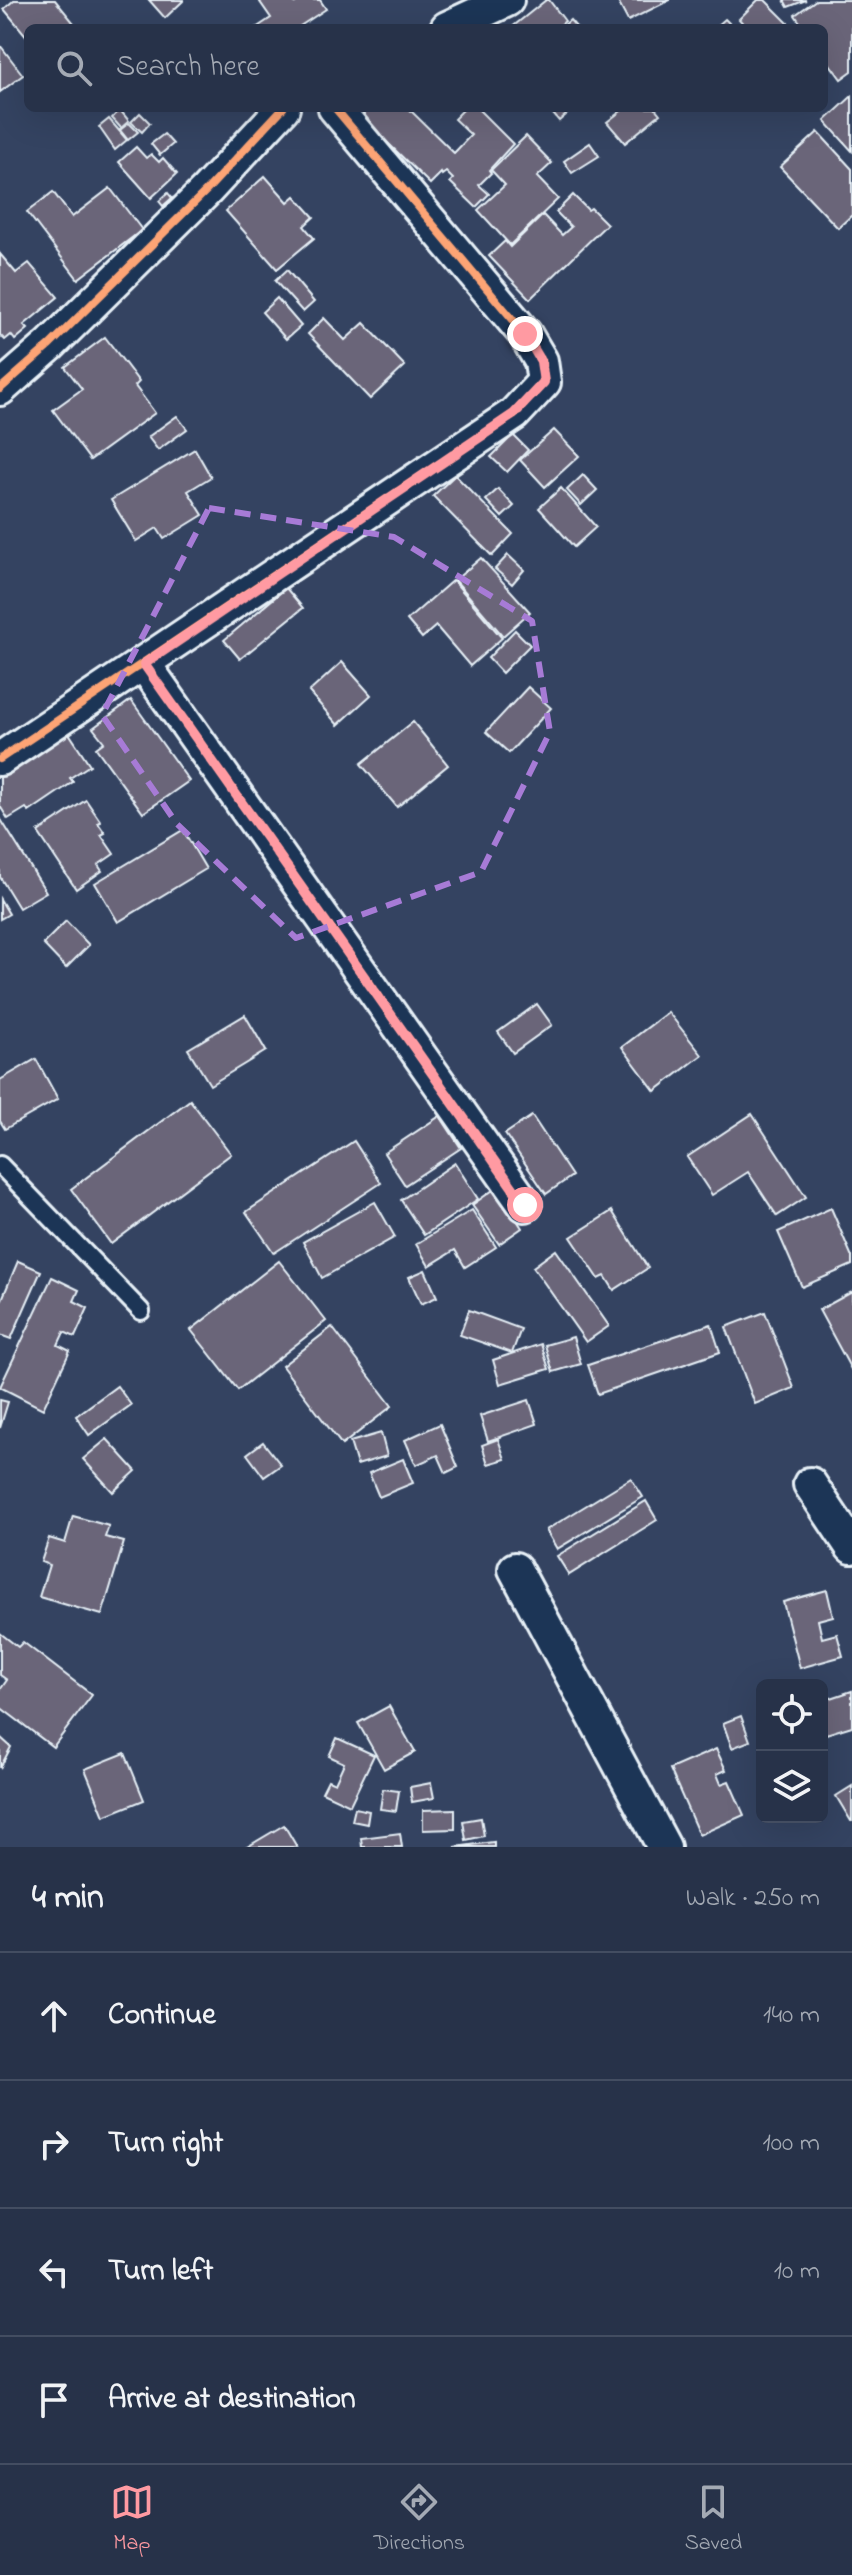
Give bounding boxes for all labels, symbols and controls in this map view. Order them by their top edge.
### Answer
search box [24,24,828,112]
icon: search [52,46,96,90]
text: Search here [116,46,260,90]
route end [507,316,543,352]
route start [507,1187,543,1223]
map controls [756,1679,828,1823]
button: locate [756,1679,828,1751]
button: layers [756,1751,828,1823]
text: 4 min [32,1874,104,1924]
text: Walk · 250 m [686,1880,820,1918]
icon: ahead [32,1994,76,2038]
text: Continue [108,1994,216,2038]
text: 140 m [763,1997,820,2035]
icon: right [32,2122,76,2166]
text: Turn right [108,2122,223,2166]
text: 100 m [763,2125,820,2163]
icon: left [32,2250,76,2294]
text: Turn left [108,2250,213,2294]
text: 10 m [774,2253,820,2291]
icon: arrive [32,2378,76,2422]
text: Arrive at destination [108,2378,356,2422]
tab: Map [110,2480,154,2560]
tab: Directions [374,2480,465,2560]
tab: Saved [685,2480,742,2560]

